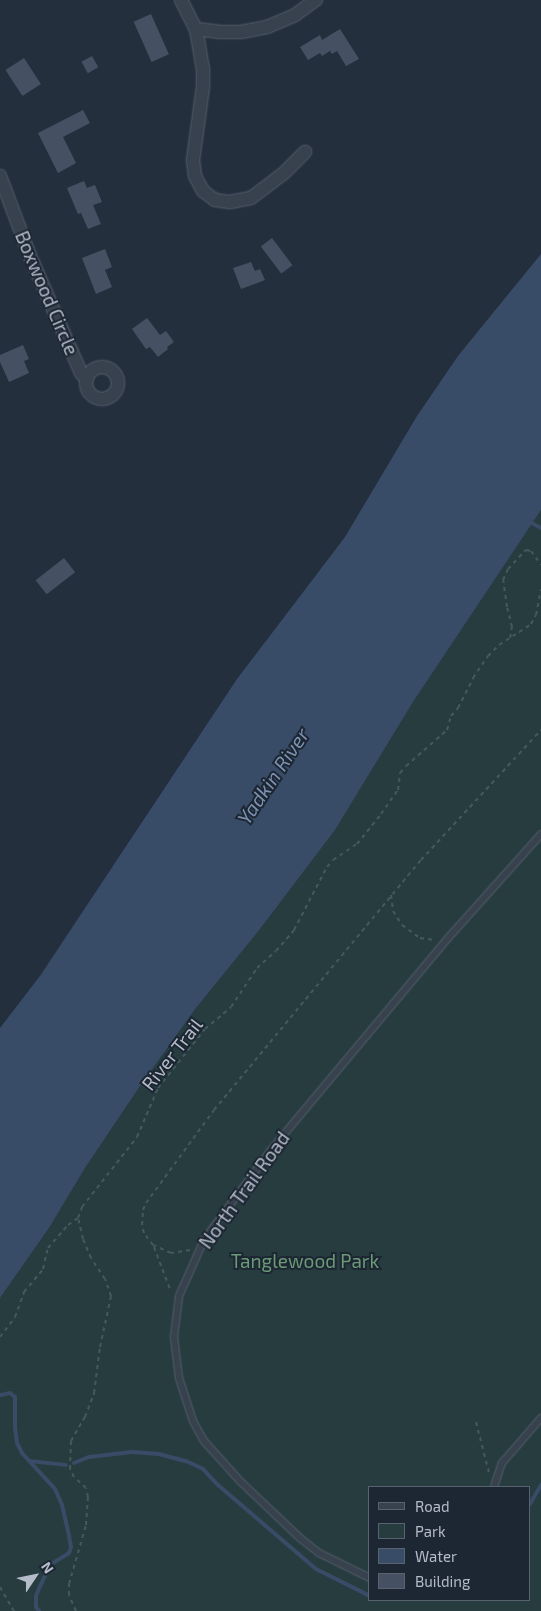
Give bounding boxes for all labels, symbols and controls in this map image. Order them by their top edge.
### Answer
street label: Boxwood Circle [11,227,83,359]
water label: Yadkin River [232,723,314,829]
street label: River Trail [136,1013,208,1095]
street label: North Trail Road [194,1127,294,1253]
park label: Tanglewood Park [231,1250,379,1272]
legend [368,1486,531,1601]
text: Road [415,1497,450,1515]
text: Park [415,1522,446,1540]
text: Water [415,1547,457,1565]
north arrow [10,1551,60,1601]
text: N [38,1558,58,1576]
text: Building [415,1572,470,1590]

